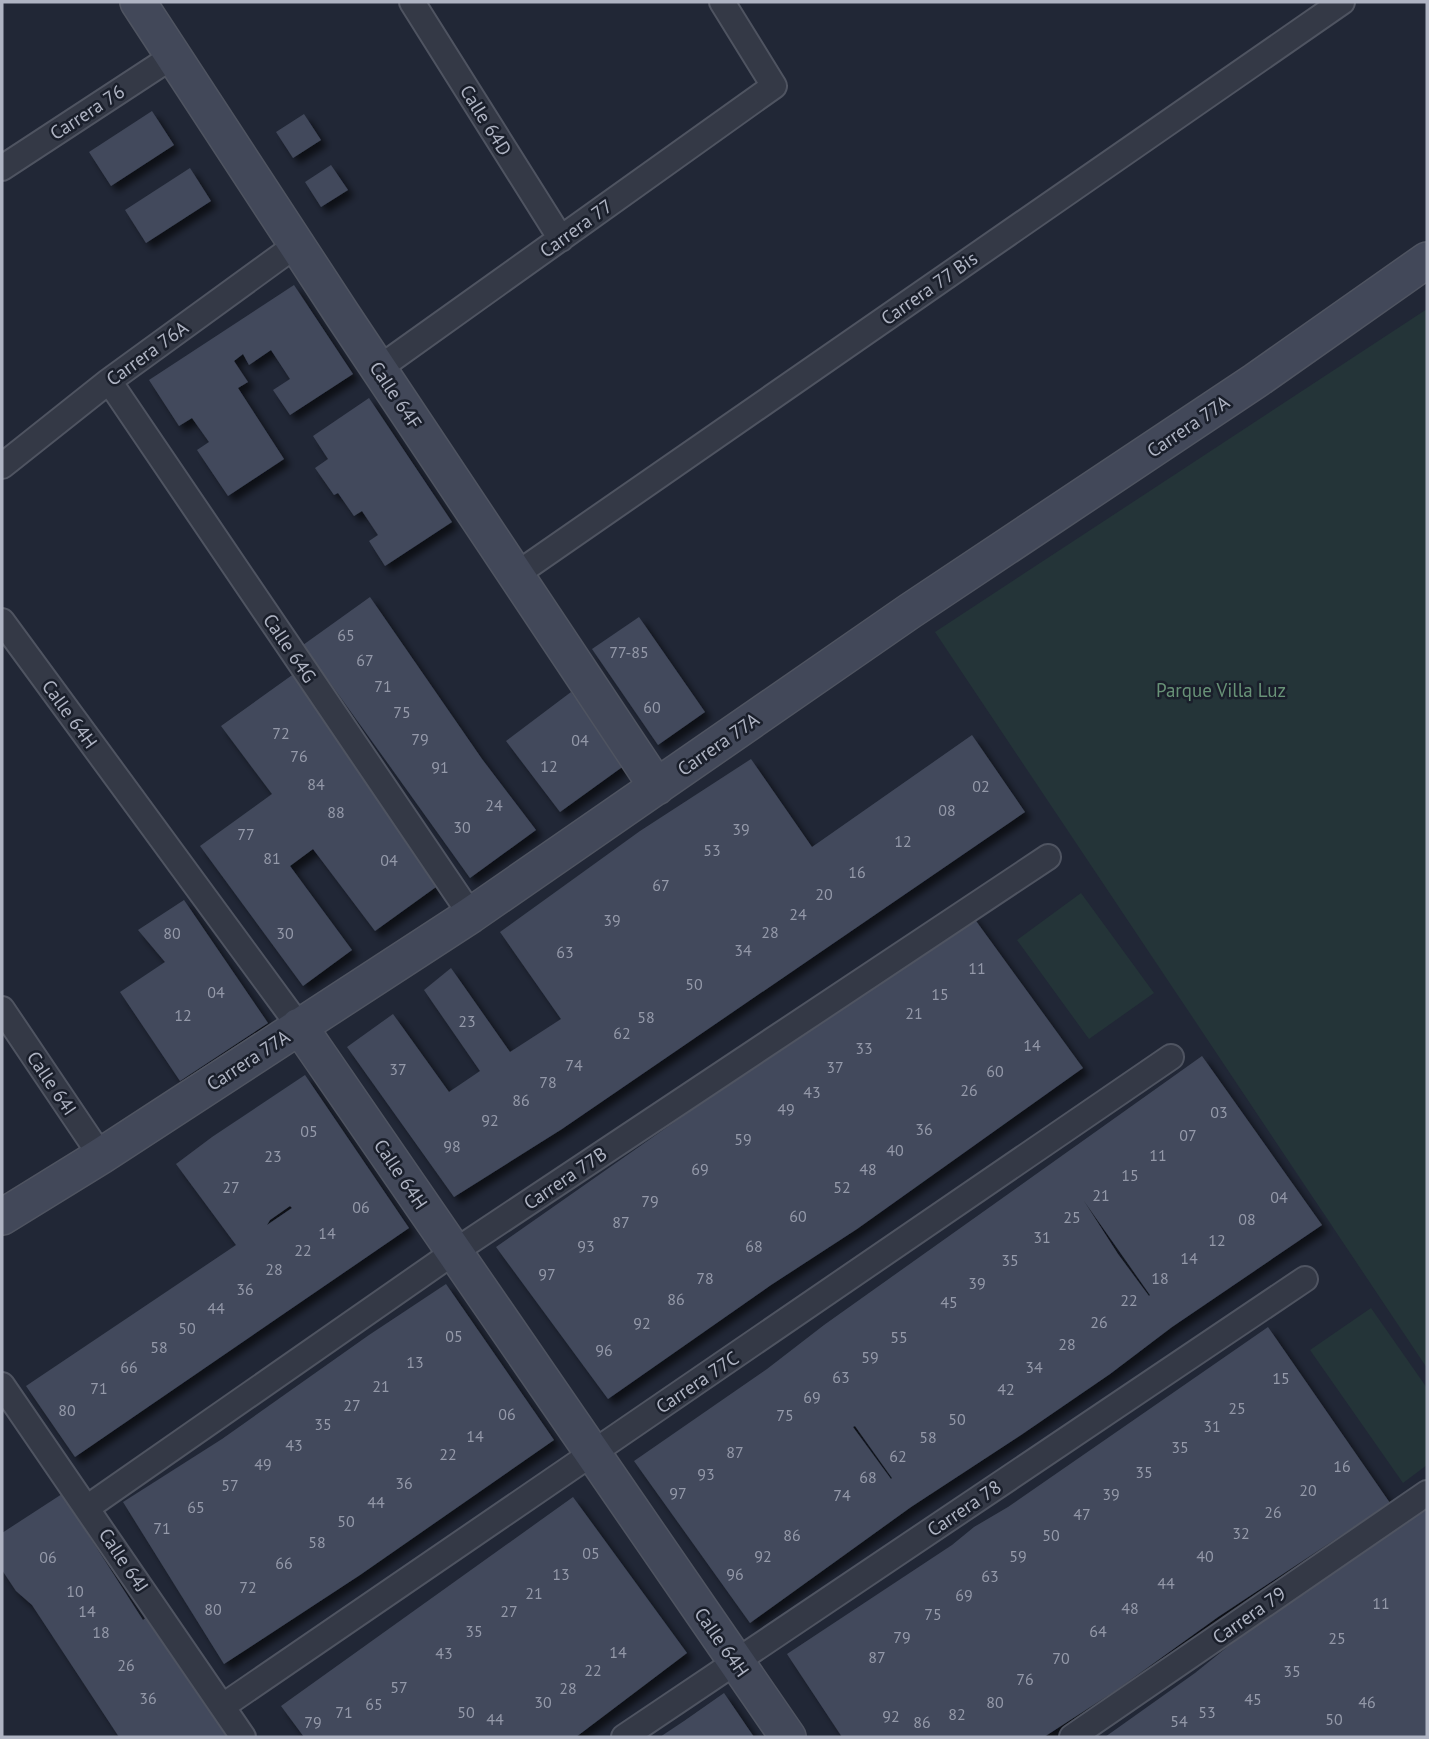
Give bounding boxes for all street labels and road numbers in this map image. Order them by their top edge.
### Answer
street label: Carrera 76 [45,79,129,145]
street label: Calle 64D [455,80,517,160]
street label: Carrera 77 [535,194,617,262]
street label: Carrera 77 Bis [876,246,982,330]
street label: Carrera 76A [101,315,193,391]
street label: Calle 64F [365,357,427,433]
street label: Carrera 77A [1142,390,1234,462]
street label: Calle 64G [258,609,322,687]
street label: Calle 64H [37,675,103,753]
street label: Carrera 77A [673,707,763,781]
street label: Carrera 77A [202,1024,294,1096]
street label: Calle 64I [22,1046,82,1120]
street label: Calle 64H [369,1134,433,1214]
street label: Carrera 77B [519,1141,611,1215]
street label: Carrera 77C [651,1345,743,1418]
street label: Carrera 78 [922,1475,1006,1541]
street label: Calle 64J [94,1523,154,1597]
street label: Carrera 79 [1208,1581,1290,1649]
street label: Calle 64H [689,1603,755,1681]

